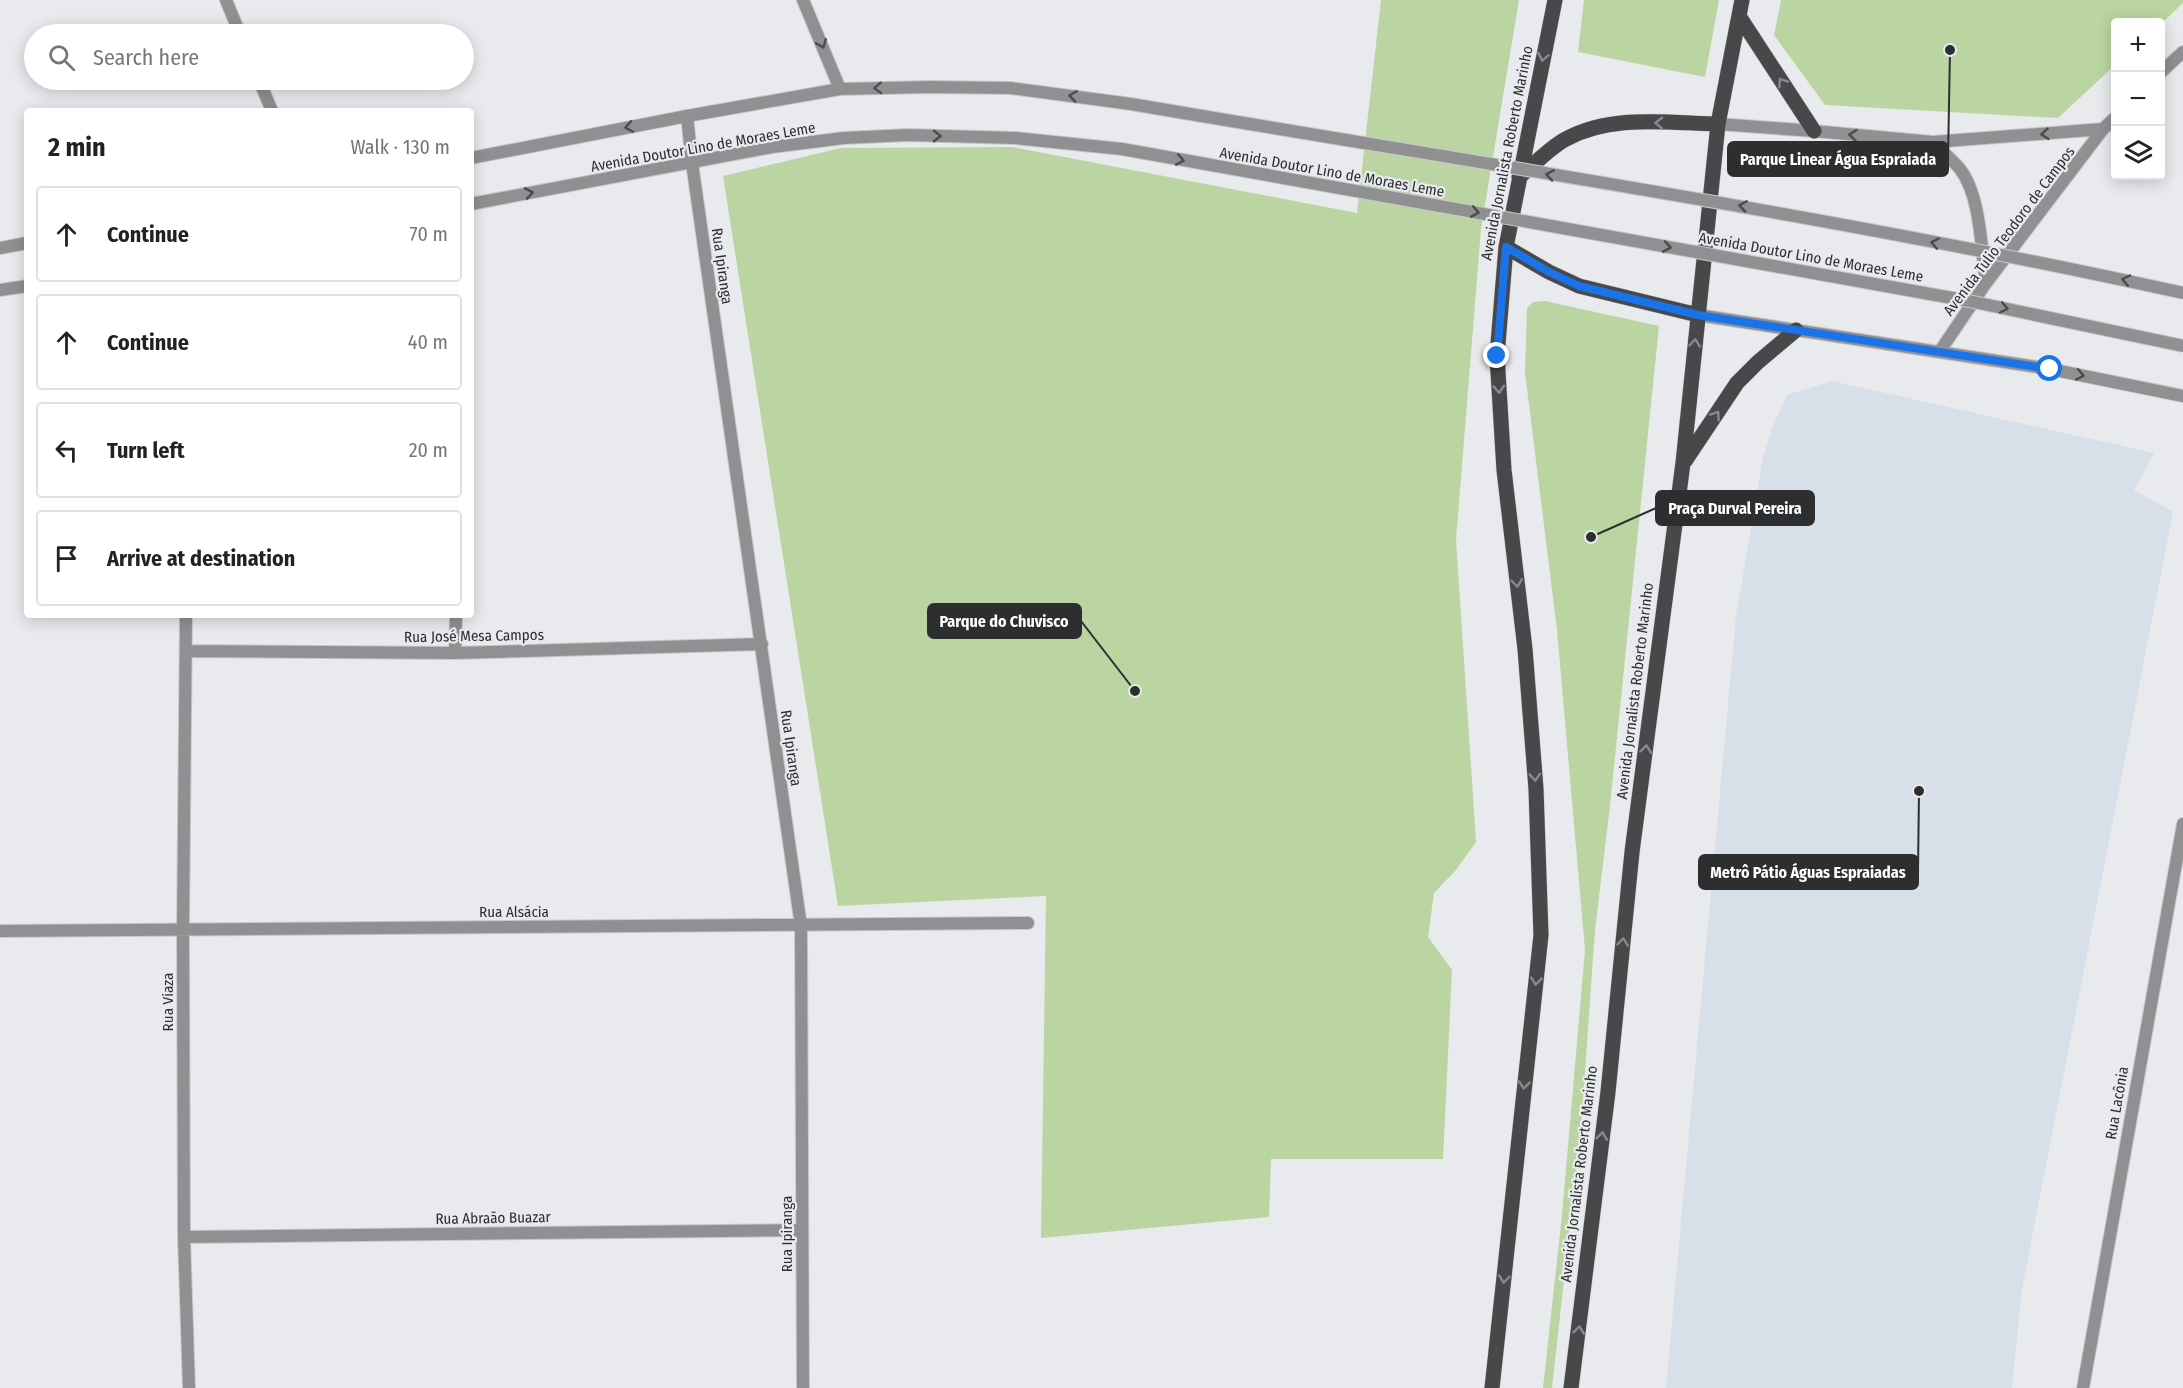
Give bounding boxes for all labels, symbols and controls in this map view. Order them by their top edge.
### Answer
map controls [2111,18,2165,180]
button: + [2111,18,2165,72]
search box [24,24,474,90]
one-way arrow [815,38,827,49]
icon: search [45,41,78,74]
text: Search here [93,44,199,71]
street label: Avenida Jornalista Roberto Marinho [1477,44,1537,262]
one-way arrow [1538,52,1551,62]
button: − [2111,72,2165,126]
one-way arrow [1778,78,1789,89]
one-way arrow [874,82,883,94]
one-way arrow [1068,91,1077,103]
one-way arrow [1655,117,1664,129]
street label: Avenida Doutor Lino de Moraes Leme [589,118,817,176]
one-way arrow [624,120,634,133]
button: layers [2111,126,2165,180]
one-way arrow [2040,127,2049,140]
one-way arrow [1849,129,1858,142]
one-way arrow [932,130,941,142]
text: 2 min [48,132,106,163]
text: Walk · 130 m [350,135,450,159]
callout: Parque Linear Água Espraiada [1728,142,1948,176]
street label: Avenida Doutor Lino de Moraes Leme [1218,143,1446,201]
street label: Avenida Tulio Teodoro de Campos [1940,143,2078,319]
text: Parque Linear Água Espraiada [1740,149,1936,169]
one-way arrow [1175,153,1185,165]
one-way arrow [1546,170,1555,182]
one-way arrow [523,187,533,200]
one-way arrow [1738,201,1748,213]
one-way arrow [1470,205,1480,218]
icon: ahead [50,218,83,251]
text: Continue [107,221,189,248]
text: 70 m [410,222,448,246]
street label: Rua Ipiranga [708,227,736,305]
street label: Avenida Doutor Lino de Moraes Leme [1697,228,1925,286]
one-way arrow [1930,237,1940,250]
one-way arrow [1662,240,1672,253]
one-way arrow [2121,275,2131,288]
one-way arrow [1998,301,2008,314]
icon: ahead [50,326,83,359]
text: Continue [107,329,189,356]
text: 40 m [408,330,448,354]
one-way arrow [1688,338,1701,347]
route end [1483,342,1509,368]
route start [2036,355,2062,381]
one-way arrow [2075,368,2085,381]
one-way arrow [1492,384,1505,393]
one-way arrow [1709,411,1720,422]
icon: left [50,434,83,467]
text: Turn left [107,437,185,464]
text: 20 m [409,438,448,462]
callout: Praça Durval Pereira [1656,491,1814,525]
text: Praça Durval Pereira [1668,499,1802,519]
icon: arrive [50,542,83,575]
text: Arrive at destination [107,545,295,572]
one-way arrow [1511,578,1523,587]
street label: Avenida Jornalista Roberto Marinho [1613,582,1657,800]
callout: Parque do Chuvisco [928,604,1081,638]
text: Parque do Chuvisco [939,612,1069,631]
street label: Rua José Mesa Campos [404,626,544,646]
street label: Rua Ipiranga [777,709,805,787]
one-way arrow [1639,744,1651,753]
one-way arrow [1528,772,1541,781]
callout: Metrô Pátio Águas Espraiadas [1699,855,1918,889]
text: Metrô Pátio Águas Espraiadas [1710,862,1906,882]
street label: Rua Alsácia [479,903,549,921]
one-way arrow [1616,938,1629,947]
street label: Rua Viaza [159,973,177,1031]
one-way arrow [1530,977,1543,986]
street label: Avenida Jornalista Roberto Marinho [1557,1065,1601,1283]
street label: Rua Lacônia [2102,1065,2132,1141]
one-way arrow [1519,1081,1531,1090]
one-way arrow [1596,1132,1608,1141]
street label: Rua Ipiranga [778,1196,796,1272]
street label: Rua Abraão Buazar [435,1208,552,1228]
one-way arrow [1498,1275,1511,1284]
one-way arrow [1572,1325,1584,1335]

